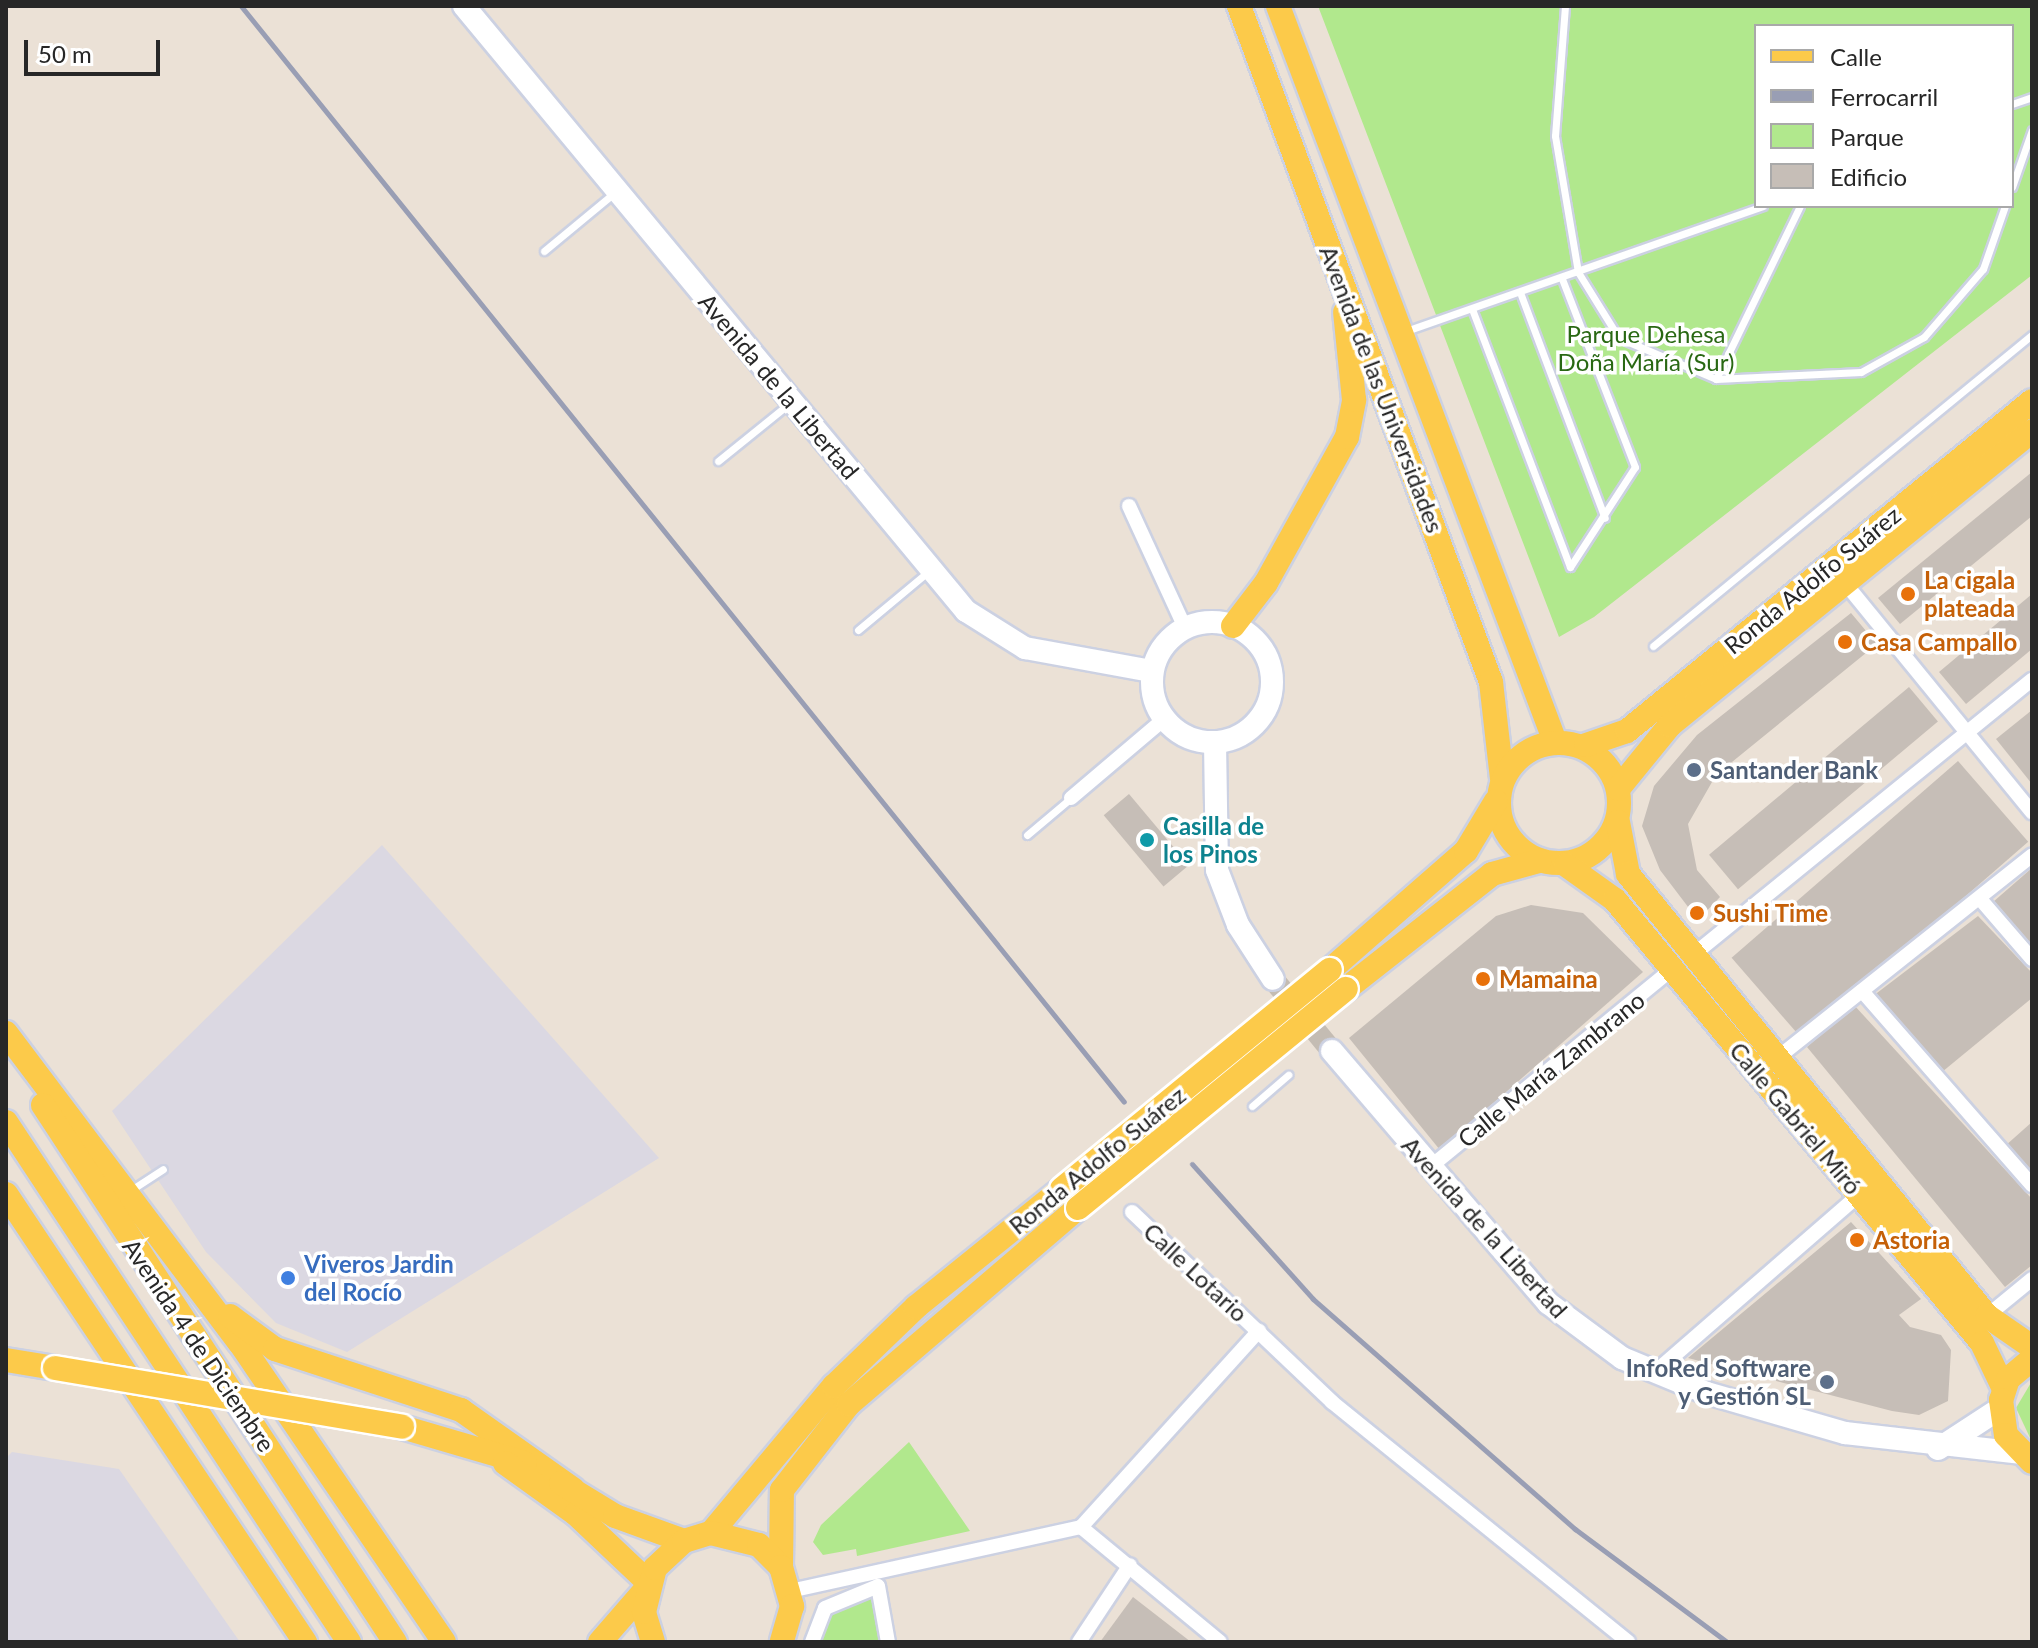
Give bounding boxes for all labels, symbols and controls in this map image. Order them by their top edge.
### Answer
scale bar [28,24,164,74]
legend [1754,24,2014,208]
text: 50 m [38,39,92,68]
text: Calle [1830,42,1882,71]
text: Ferrocarril [1830,82,1938,111]
text: Parque [1830,122,1904,151]
text: Edificio [1830,162,1907,191]
street label: Avenida de las Universidades [1314,242,1450,536]
street label: Avenida de la Libertad [693,287,865,485]
park label: Parque Dehesa Doña María (Sur) [1558,320,1734,376]
street label: Ronda Adolfo Suárez [1718,500,1906,660]
place label: La cigala plateada [1924,566,2015,622]
marker: La cigala plateada [1899,585,1917,603]
place label: Casa Campallo [1861,628,2017,656]
marker: Casa Campallo [1836,633,1854,651]
place label: Santander Bank [1710,756,1879,784]
marker: Santander Bank [1685,761,1703,779]
place label: Casilla de los Pinos [1163,812,1264,868]
marker: Casilla de los Pinos [1138,831,1156,849]
place label: Sushi Time [1713,899,1829,927]
marker: Sushi Time [1688,904,1706,922]
place label: Mamaina [1499,965,1598,993]
marker: Mamaina [1474,970,1492,988]
street label: Calle María Zambrano [1452,985,1650,1153]
street label: Calle Gabriel Miró [1724,1036,1868,1200]
street label: Ronda Adolfo Suárez [1003,1080,1191,1240]
street label: Avenida de la Libertad [1396,1131,1574,1323]
street label: Calle Lotario [1138,1217,1254,1327]
place label: Astoria [1873,1226,1950,1254]
marker: Astoria [1848,1231,1866,1249]
street label: Avenida 4 de Diciembre [117,1233,281,1457]
place label: Viveros Jardin del Rocío [304,1250,455,1306]
marker: Viveros Jardin del Rocío [279,1269,297,1287]
place label: InfoRed Software y Gestión SL [1626,1354,1811,1410]
marker: InfoRed Software y Gestión SL [1818,1373,1836,1391]

